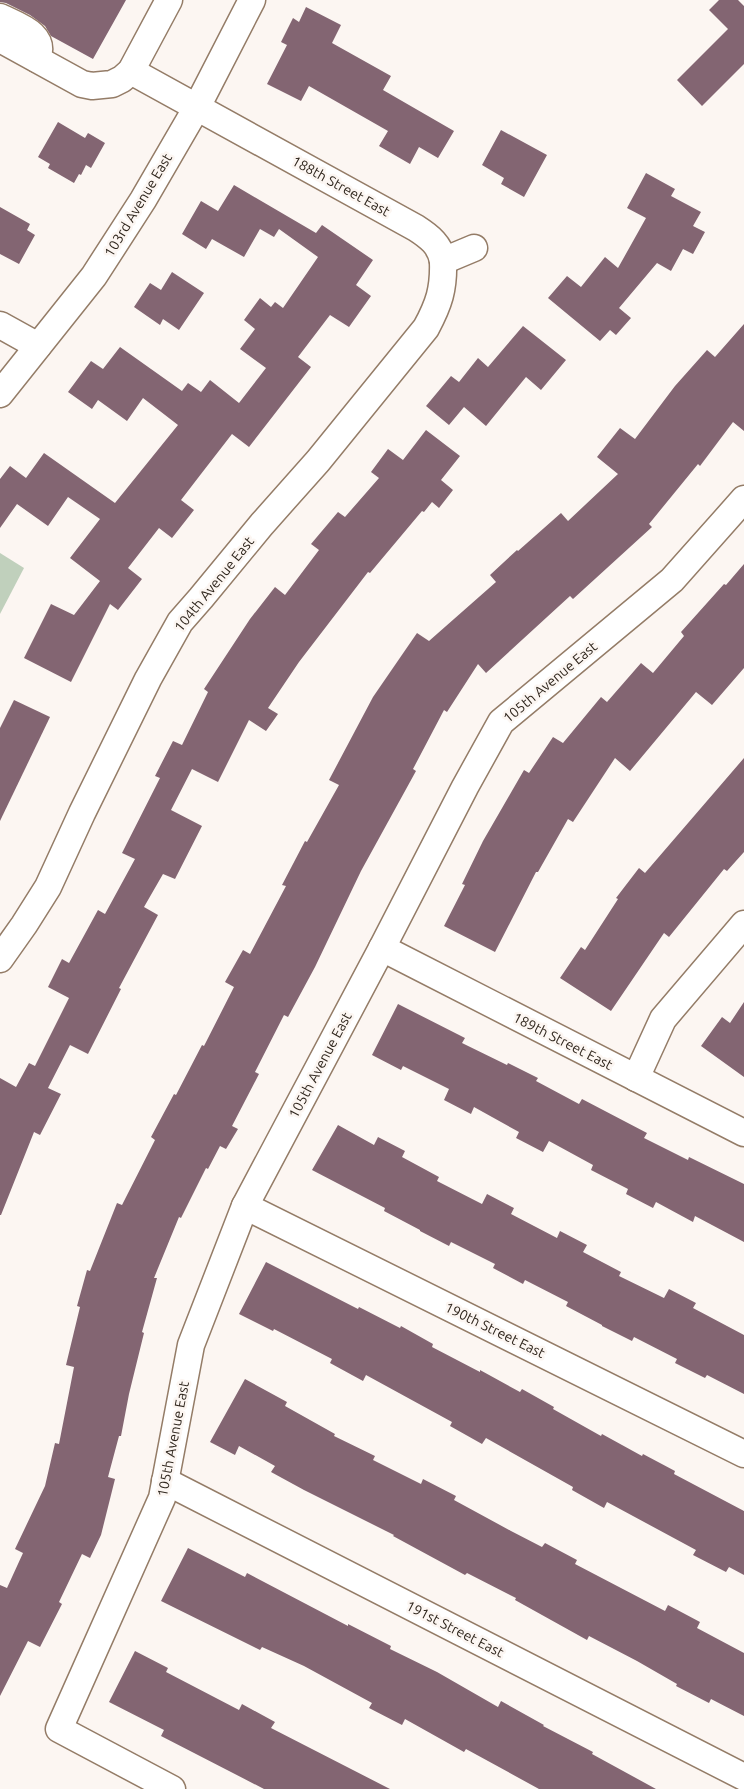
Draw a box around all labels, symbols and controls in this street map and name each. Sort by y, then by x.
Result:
street label: 103rd Avenue East [101,150,175,259]
street label: 188th Street East [289,153,393,220]
street label: 104th Avenue East [171,533,257,635]
street label: 105th Avenue East [500,638,600,726]
street label: 105th Avenue East [285,1009,355,1121]
street label: 189th Street East [511,1009,616,1073]
street label: 190th Street East [442,1299,548,1361]
street label: 105th Avenue East [154,1379,192,1498]
street label: 191st Street East [404,1597,507,1661]

